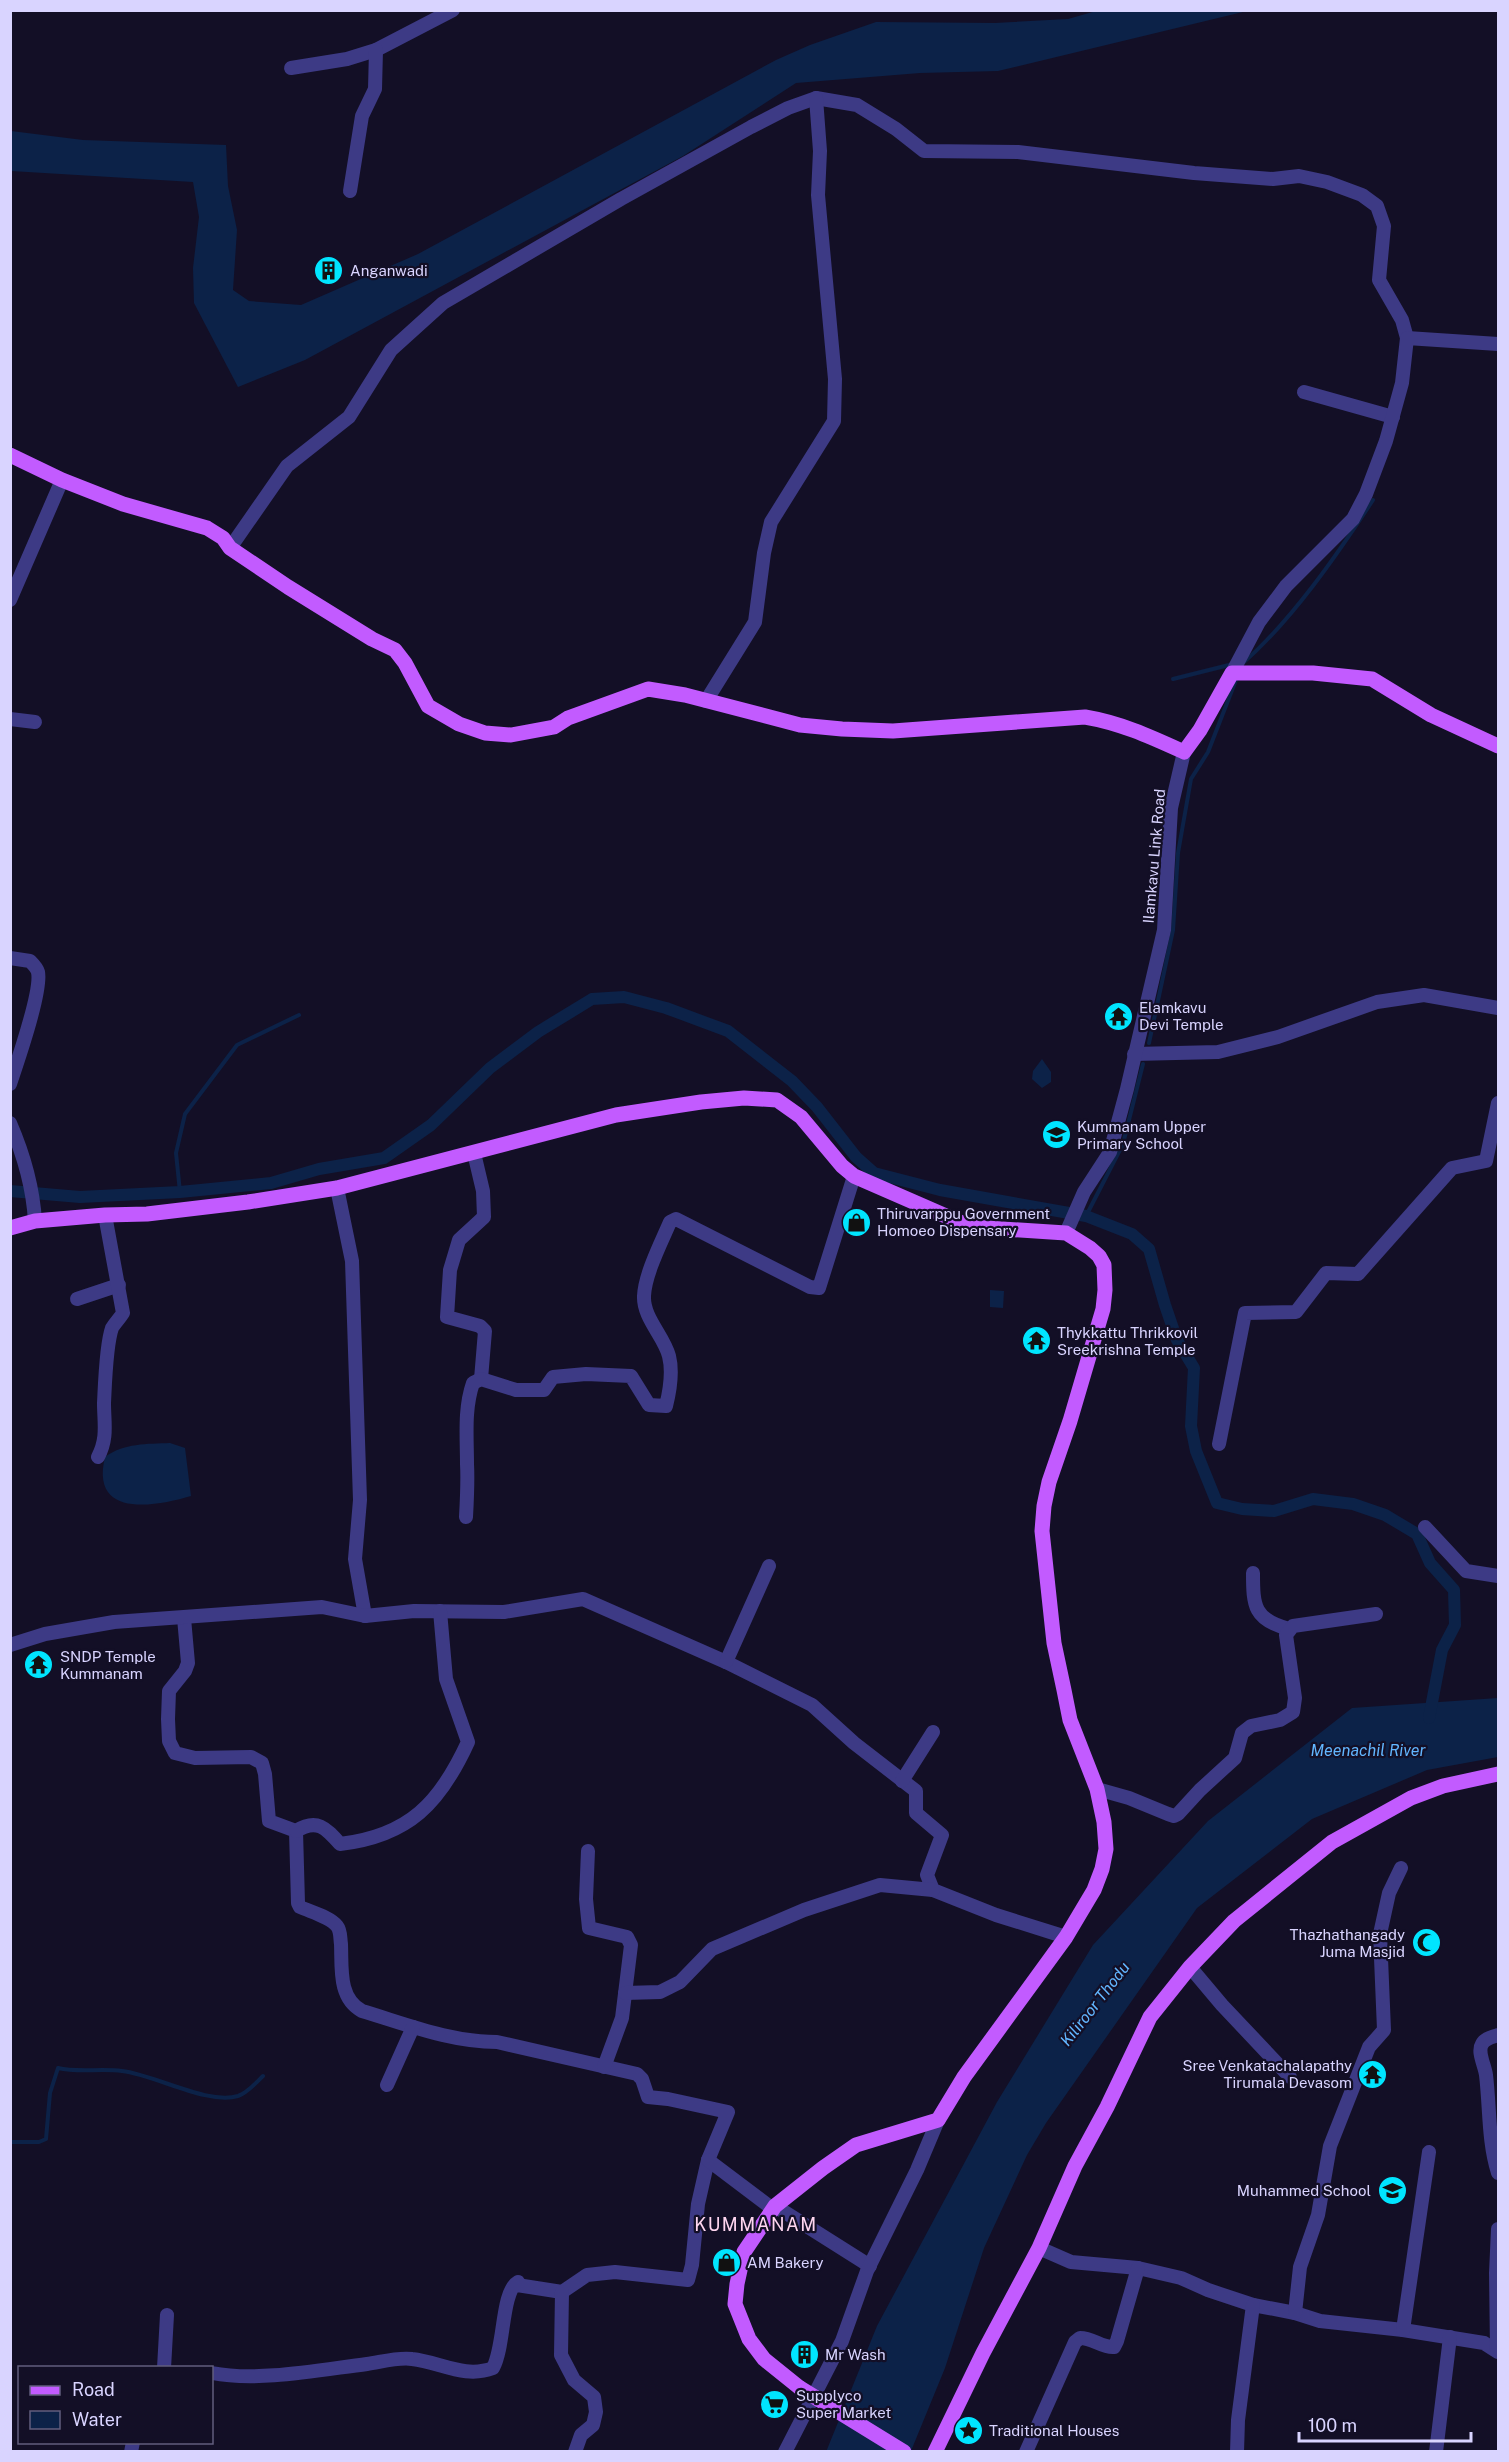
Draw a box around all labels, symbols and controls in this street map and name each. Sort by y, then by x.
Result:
building icon: Anganwadi [313,254,345,286]
place label: Anganwadi [350,262,428,279]
street label: Ilamkavu Link Road [1140,788,1168,924]
place label: Elamkavu Devi Temple [1139,999,1224,1033]
temple icon: Elamkavu Devi Temple [1102,1000,1134,1032]
place label: Kummanam Upper Primary School [1077,1118,1206,1152]
school or university icon: Kummanam Upper Primary School [1040,1119,1072,1151]
place label: Thiruvarppu Government Homoeo Dispensary [877,1205,1050,1239]
shop icon: Thiruvarppu Government Homoeo Dispensary [840,1206,872,1238]
place label: Thykkattu Thrikkovil Sreekrishna Temple [1057,1324,1198,1358]
temple icon: Thykkattu Thrikkovil Sreekrishna Temple [1020,1325,1052,1357]
place label: SNDP Temple Kummanam [60,1648,156,1682]
temple icon: SNDP Temple Kummanam [23,1649,55,1681]
water label: Meenachil River [1311,1741,1426,1760]
place label: Thazhathangady Juma Masjid [1290,1926,1405,1960]
mosque icon: Thazhathangady Juma Masjid [1410,1927,1442,1959]
water label: Kiliroor Thodu [1056,1958,1134,2050]
place label: Sree Venkatachalapathy Tirumala Devasom [1182,2057,1352,2091]
temple icon: Sree Venkatachalapathy Tirumala Devasom [1357,2058,1389,2090]
school or university icon: Muhammed School [1376,2174,1408,2206]
place label: Muhammed School [1237,2182,1371,2199]
district label: KUMMANAM [694,2214,818,2235]
shop icon: AM Bakery [710,2246,742,2278]
place label: AM Bakery [747,2254,824,2271]
building icon: Mr Wash [788,2338,820,2370]
place label: Mr Wash [825,2346,886,2363]
legend [18,2366,213,2444]
text: Road [72,2379,115,2400]
place label: Supplyco Super Market [796,2387,891,2421]
supermarket icon: Supplyco Super Market [759,2388,791,2420]
scale bar [1299,2405,1472,2443]
text: Water [72,2409,122,2430]
place icon: Traditional Houses [952,2414,984,2446]
text: 100 m [1308,2415,1357,2436]
place label: Traditional Houses [989,2422,1119,2439]

